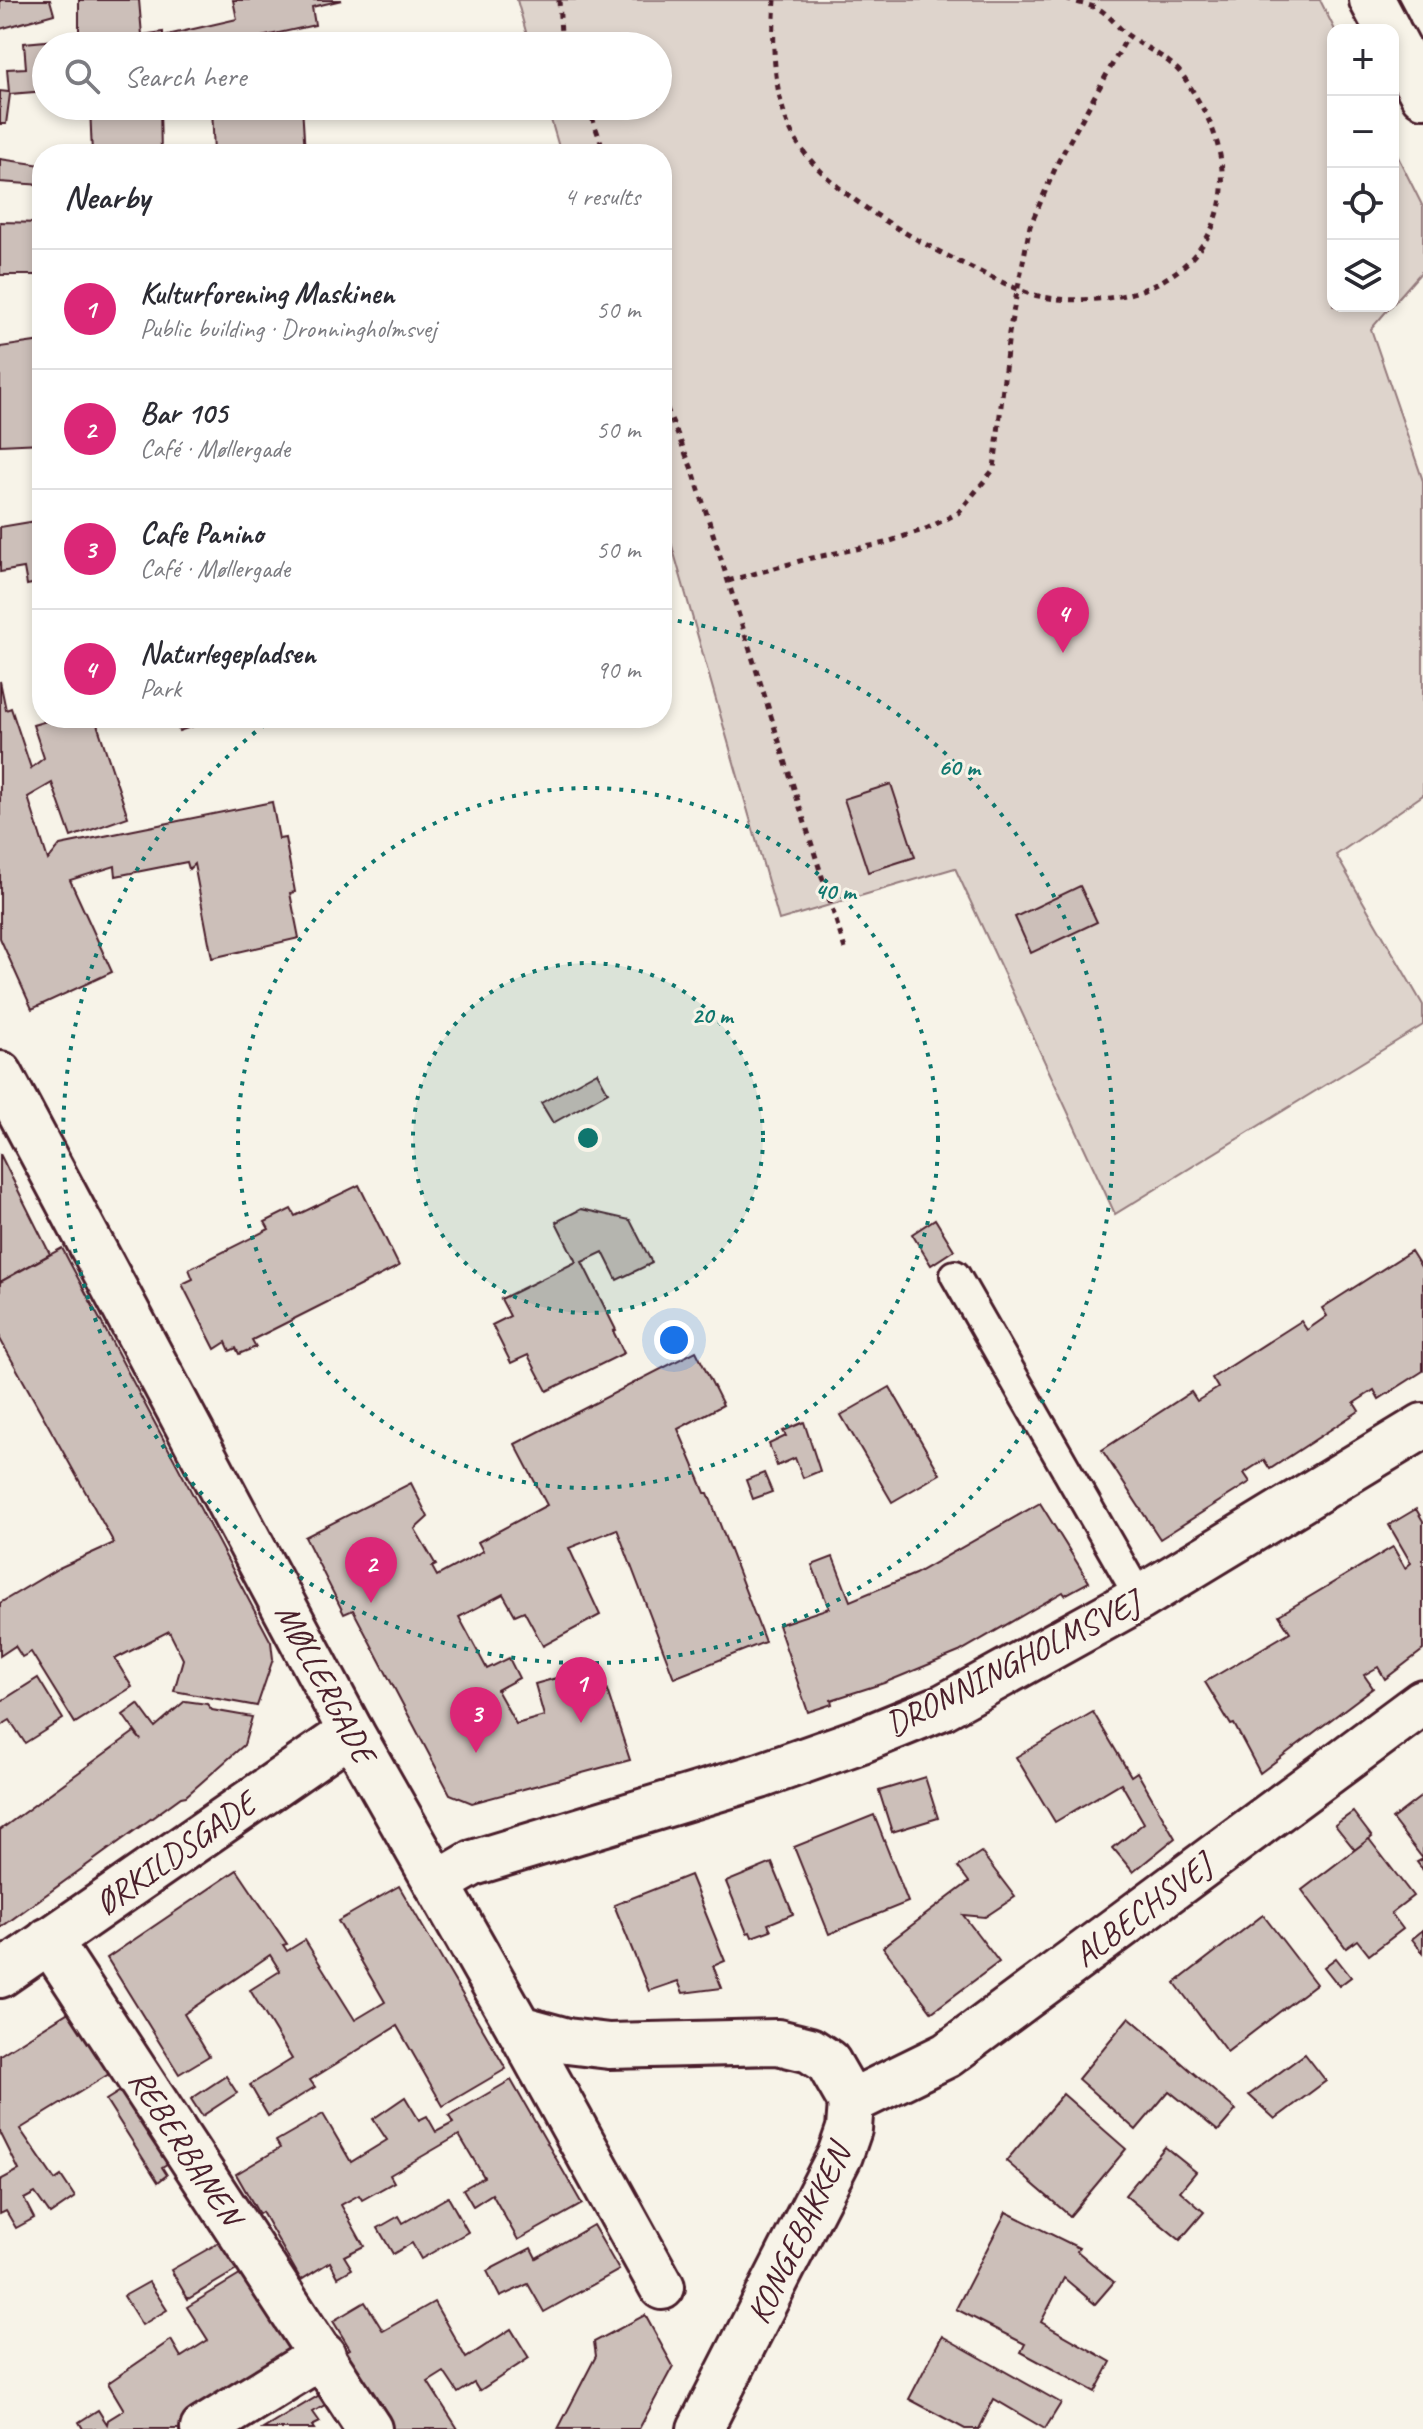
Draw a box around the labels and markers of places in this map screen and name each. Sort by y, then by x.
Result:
pin: 4 [1037,587,1089,653]
centre of rings [574,1124,602,1152]
pin: 2 [345,1537,397,1603]
pin: 1 [555,1657,607,1723]
pin: 3 [450,1687,502,1753]

